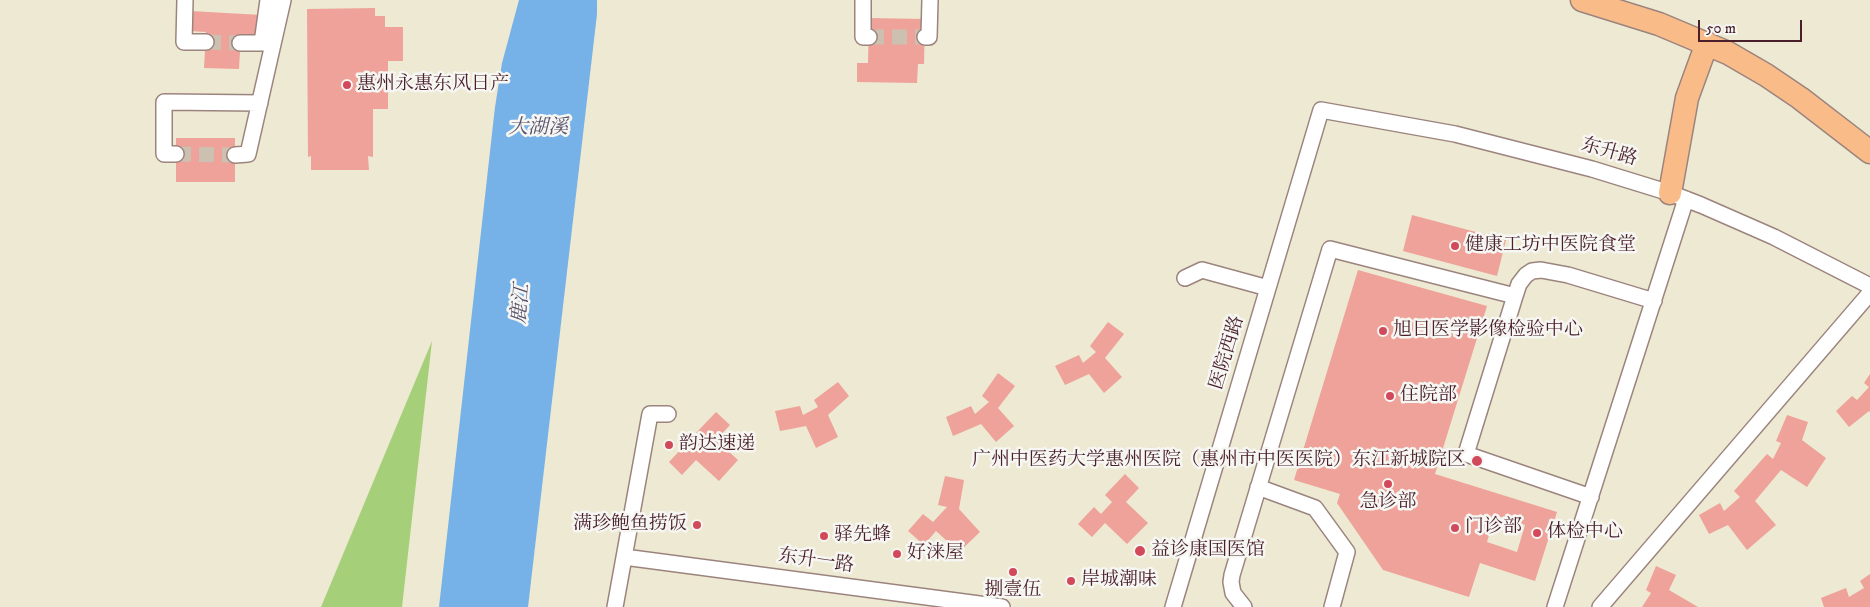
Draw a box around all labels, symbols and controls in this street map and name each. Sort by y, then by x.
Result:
scale bar [1700,10,1804,42]
text: 50 m [1706,19,1736,38]
place label: 惠州永惠东风日产 [357,74,509,96]
marker: 惠州永惠东风日产 [341,79,353,91]
water label: 大湖溪 [508,117,568,141]
street label: 东升路 [1578,134,1640,172]
place label: 健康工坊中医院食堂 [1465,235,1636,257]
marker: 健康工坊中医院食堂 [1449,240,1461,252]
water label: 鹿江 [508,283,536,325]
street label: 医院西路 [1206,313,1250,393]
place label: 旭日医学影像检验中心 [1393,320,1583,342]
marker: 旭日医学影像检验中心 [1377,325,1389,337]
place label: 住院部 [1400,385,1457,407]
marker: 住院部 [1384,390,1396,402]
place label: 韵达速递 [679,434,755,456]
marker: 韵达速递 [663,439,675,451]
place label: 广州中医药大学惠州医院（惠州市中医医院）东江新城院区 [972,450,1466,472]
marker: 广州中医药大学惠州医院（惠州市中医医院）东江新城院区 [1470,454,1484,468]
marker: 急诊部 [1382,478,1394,490]
place label: 急诊部 [1360,492,1416,514]
place label: 满珍鲍鱼捞饭 [573,514,687,536]
place label: 门诊部 [1465,517,1522,539]
marker: 满珍鲍鱼捞饭 [691,519,703,531]
marker: 门诊部 [1449,522,1461,534]
place label: 体检中心 [1547,522,1623,544]
place label: 驿先蜂 [834,525,891,547]
marker: 体检中心 [1531,527,1543,539]
marker: 驿先蜂 [818,530,830,542]
place label: 益诊康国医馆 [1151,540,1265,562]
place label: 好涞屋 [907,543,964,565]
marker: 益诊康国医馆 [1133,544,1147,558]
street label: 东升一路 [777,545,855,579]
marker: 好涞屋 [891,548,903,560]
marker: 捌壹伍 [1007,566,1019,578]
place label: 岸城潮味 [1081,570,1157,592]
marker: 岸城潮味 [1065,575,1077,587]
place label: 捌壹伍 [985,580,1041,602]

